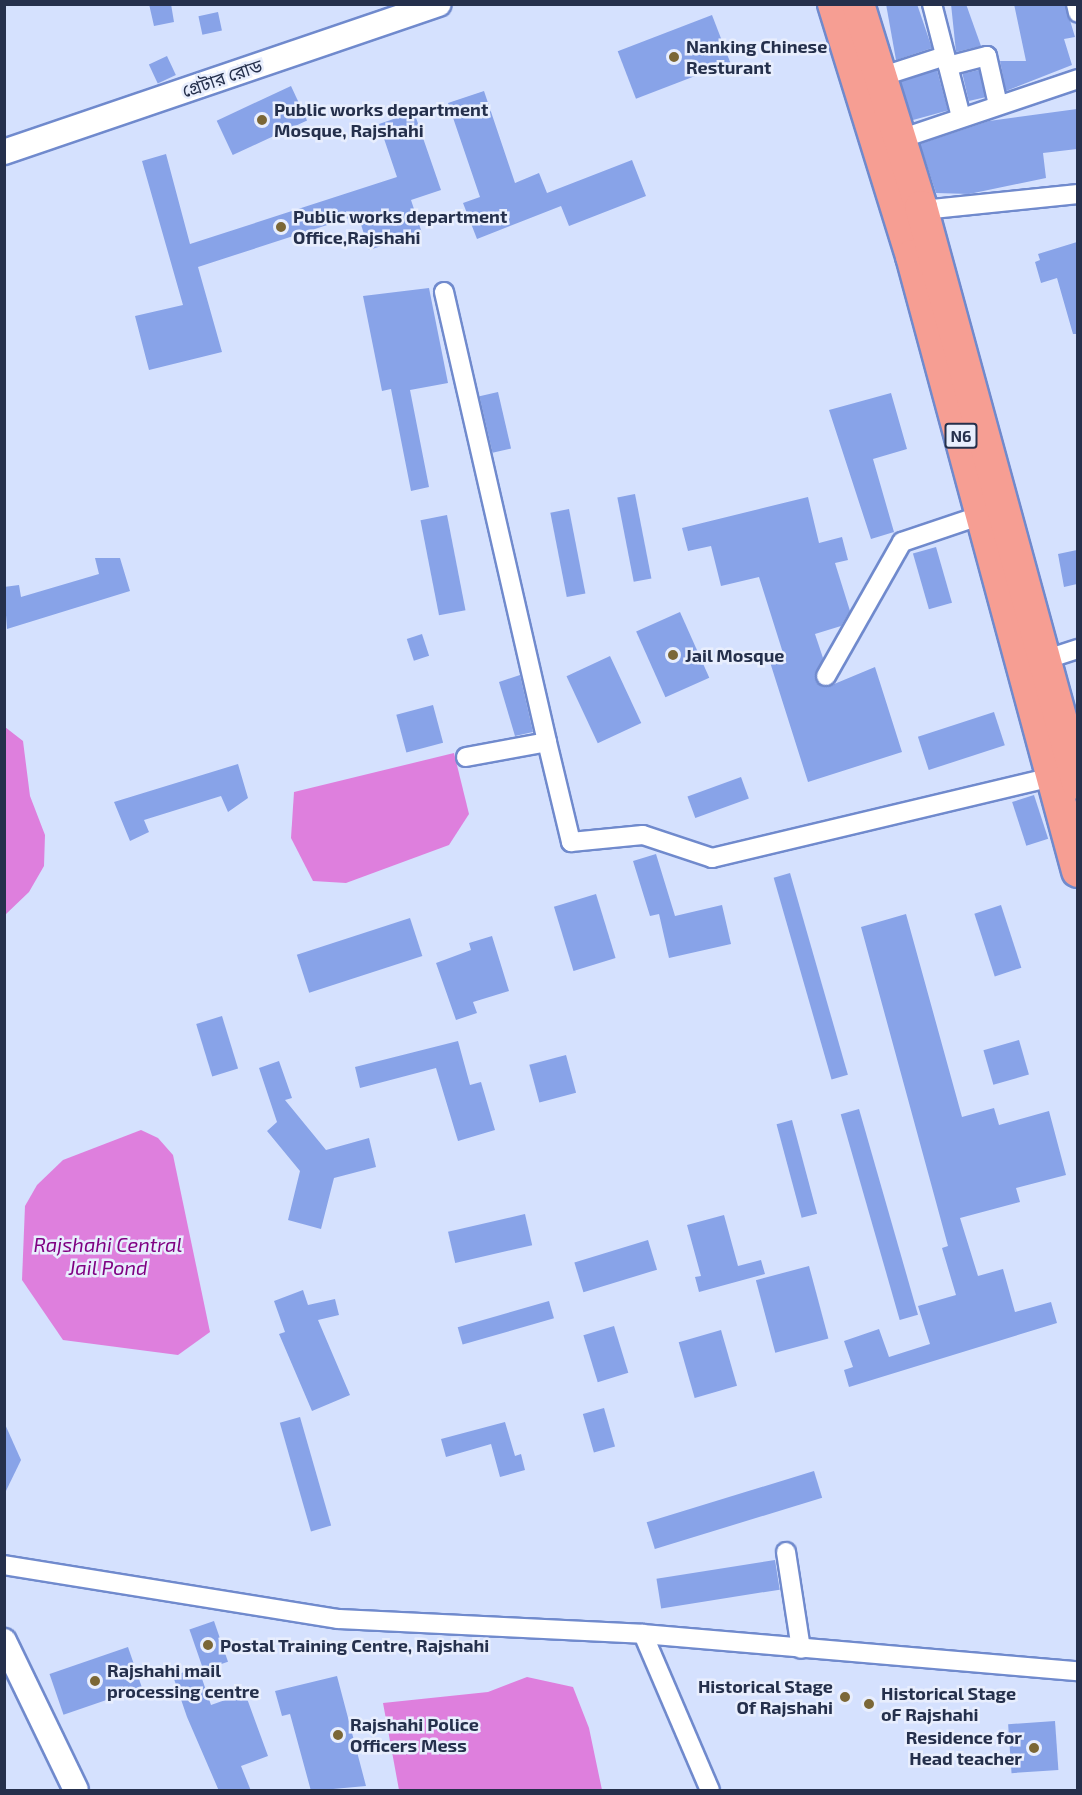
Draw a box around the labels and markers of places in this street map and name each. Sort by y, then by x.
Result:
place label: Nanking Chinese Resturant [686,36,827,78]
marker: Nanking Chinese Resturant [667,50,681,64]
place label: Public works department Mosque, Rajshahi [274,99,489,142]
marker: Public works department Mosque, Rajshahi [255,113,269,127]
place label: Public works department Office,Rajshahi [293,206,508,248]
marker: Public works department Office,Rajshahi [274,220,288,234]
place label: Jail Mosque [685,644,785,666]
marker: Jail Mosque [666,648,680,662]
place label: Postal Training Centre, Rajshahi [220,1634,490,1656]
marker: Postal Training Centre, Rajshahi [201,1638,215,1652]
place label: Rajshahi mail processing centre [107,1660,259,1702]
marker: Rajshahi mail processing centre [88,1674,102,1688]
place label: Historical Stage Of Rajshahi [698,1676,833,1718]
place label: Historical Stage oF Rajshahi [881,1683,1016,1726]
marker: Historical Stage Of Rajshahi [838,1690,852,1704]
marker: Historical Stage oF Rajshahi [862,1697,876,1711]
place label: Rajshahi Police Officers Mess [350,1714,479,1756]
place label: Residence for Head teacher [906,1727,1022,1770]
marker: Rajshahi Police Officers Mess [331,1728,345,1742]
marker: Residence for Head teacher [1027,1741,1041,1755]

